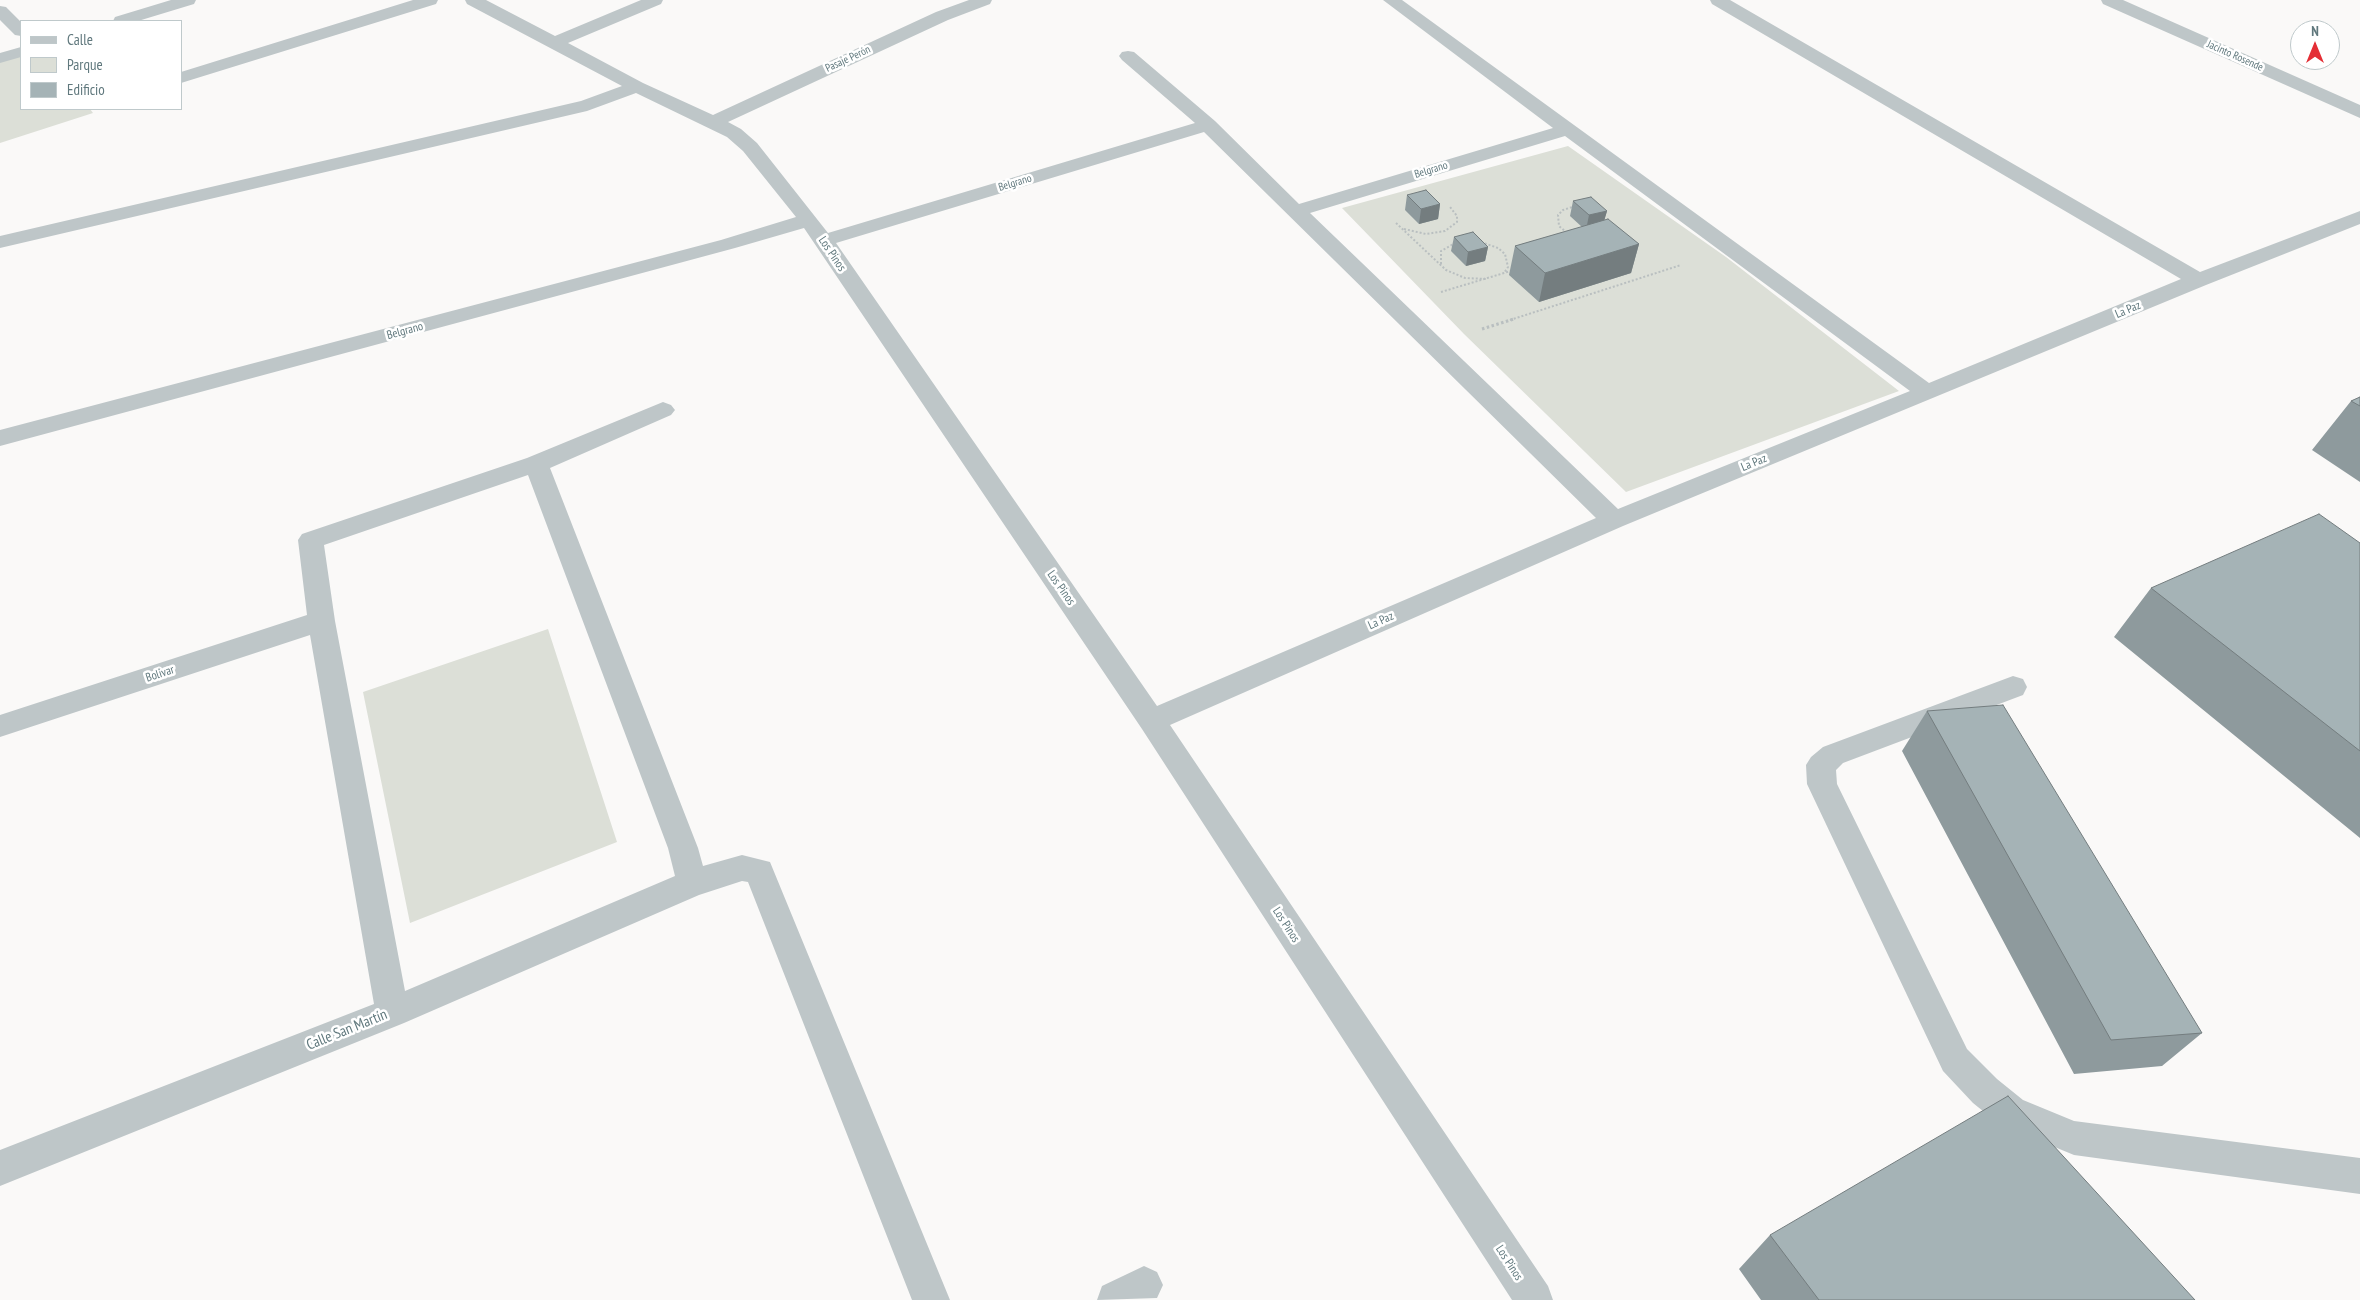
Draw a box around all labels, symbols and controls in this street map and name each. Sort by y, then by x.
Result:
legend [20,20,182,110]
north arrow [2290,20,2340,70]
text: N [2311,22,2319,40]
text: Calle [67,30,93,49]
street label: Jacinto Rosende [2205,38,2265,74]
street label: Pasaje Perón [823,43,873,75]
text: Parque [67,55,103,74]
text: Edificio [67,80,105,99]
street label: Belgrano [1413,159,1449,181]
street label: Belgrano [997,172,1033,194]
street label: Los Pinos [815,234,849,274]
street label: La Paz [2113,298,2143,322]
street label: Belgrano [385,319,425,343]
street label: La Paz [1739,451,1769,475]
street label: Los Pinos [1044,568,1078,608]
street label: La Paz [1366,609,1396,633]
street label: Bolivar [144,663,176,685]
street label: Los Pinos [1269,905,1303,945]
street label: Calle San Martín [304,1006,390,1054]
street label: Los Pinos [1492,1243,1526,1283]

